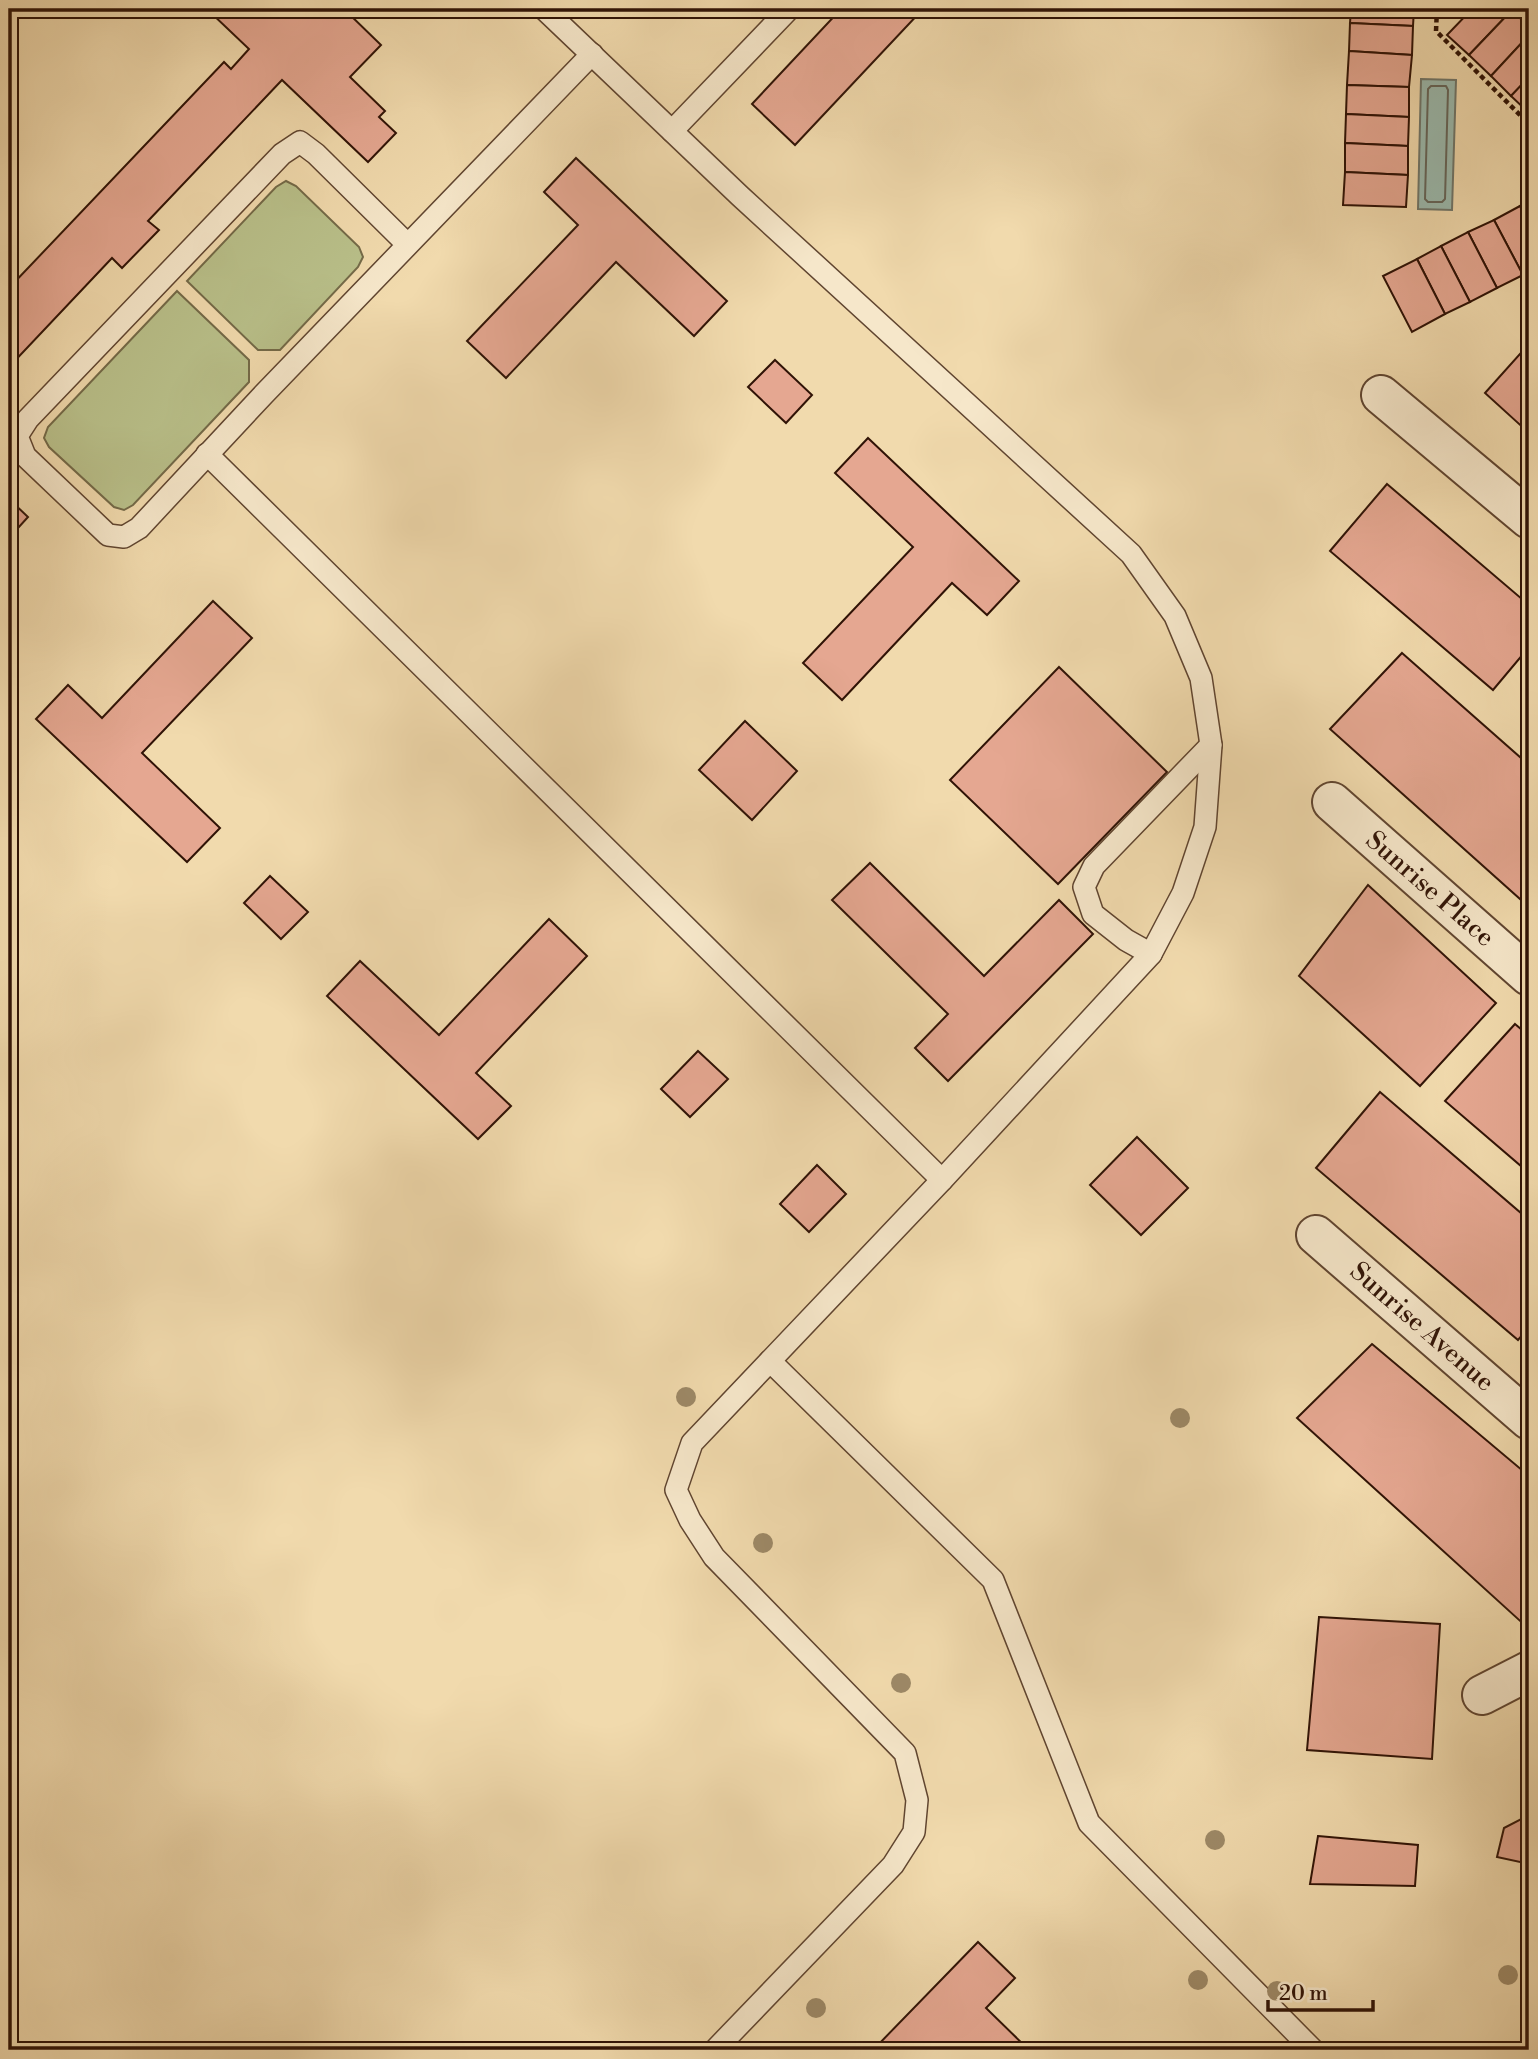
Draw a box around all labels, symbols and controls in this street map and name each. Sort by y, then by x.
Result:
street label: Sunrise Place [1359,824,1501,954]
street label: Sunrise Avenue [1343,1256,1501,1398]
scale bar [1268,1968,1374,2012]
text: 20 m [1279,1981,1328,2007]

